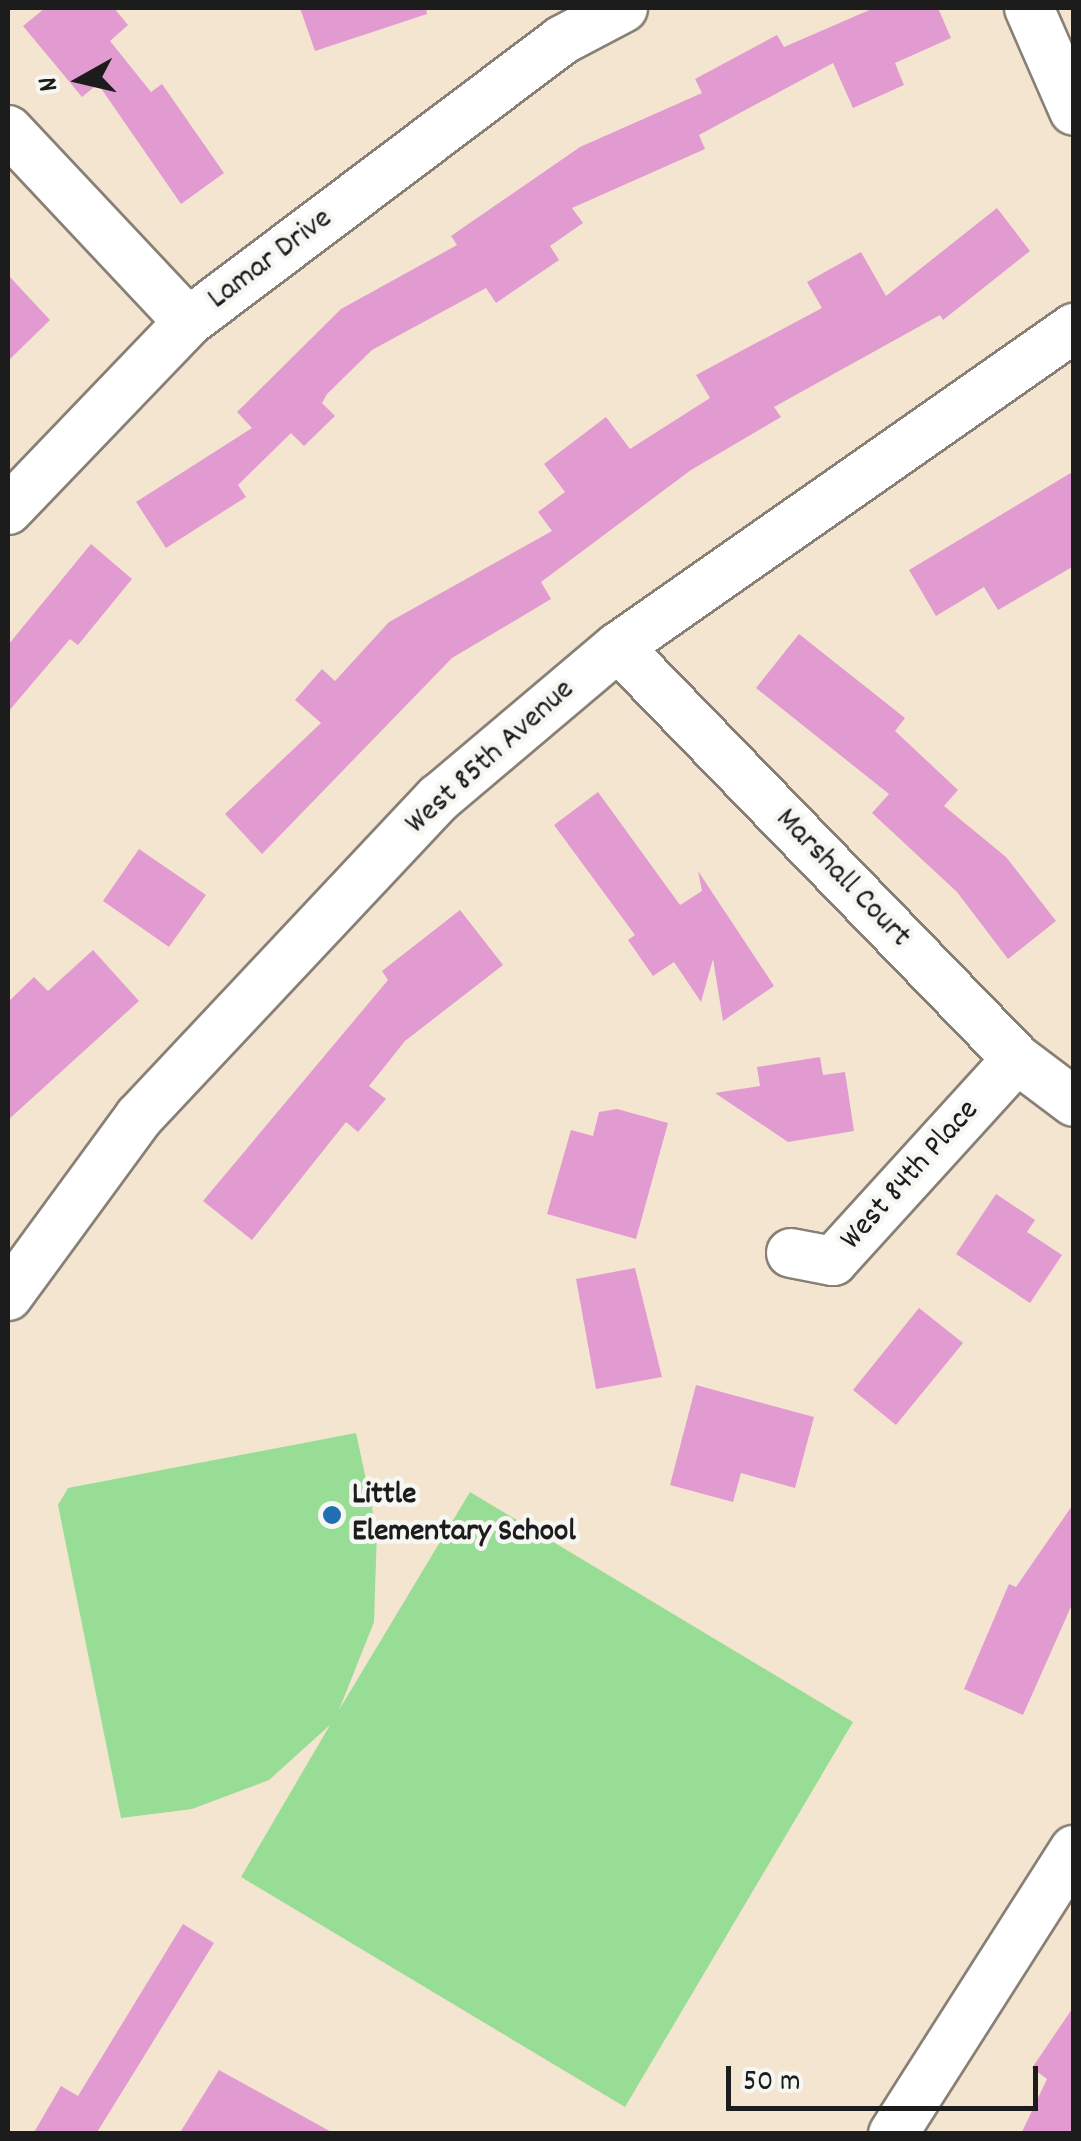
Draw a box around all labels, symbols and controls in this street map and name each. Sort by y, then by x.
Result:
north arrow [30,30,130,130]
text: N [30,75,71,94]
street label: Lamar Drive [201,201,341,319]
street label: West 85th Avenue [399,672,583,844]
street label: Marshall Court [766,801,918,957]
street label: West 84th Place [833,1093,989,1259]
place label: Little Elementary School [352,1478,576,1553]
marker: Little Elementary School [321,1504,343,1526]
scale bar [731,2046,1044,2108]
text: 50 m [743,2062,801,2105]

